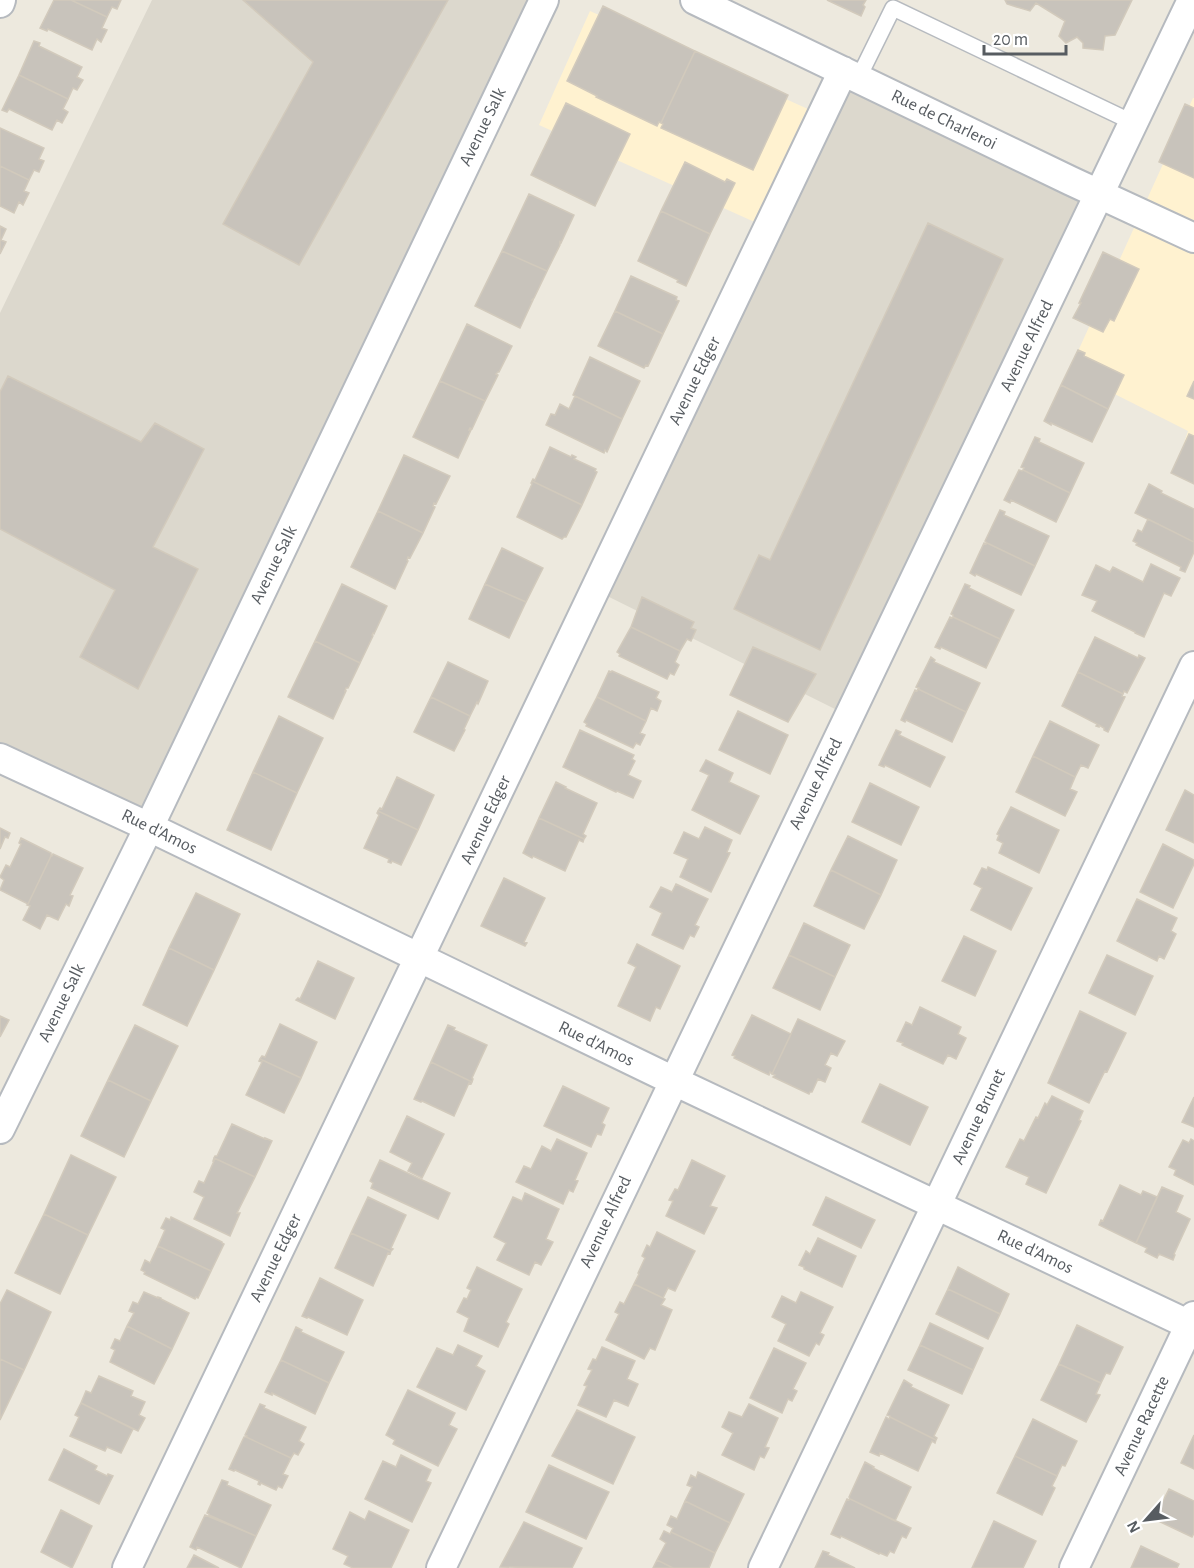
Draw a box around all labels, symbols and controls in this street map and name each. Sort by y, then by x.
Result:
scale bar [984,18,1066,56]
text: 20 m [993,31,1028,49]
street label: Avenue Salk [456,84,510,169]
street label: Rue de Charleroi [888,87,1000,153]
street label: Avenue Alfred [997,297,1057,395]
street label: Avenue Edger [666,334,724,428]
street label: Avenue Salk [247,522,301,607]
street label: Avenue Alfred [786,735,846,833]
street label: Avenue Edger [458,773,514,867]
street label: Rue d'Amos [118,806,200,858]
street label: Avenue Salk [35,960,89,1045]
street label: Rue d'Amos [555,1018,637,1070]
street label: Avenue Brunet [949,1066,1009,1168]
street label: Avenue Alfred [577,1173,635,1271]
street label: Avenue Edger [247,1211,305,1305]
street label: Rue d'Amos [994,1227,1076,1277]
street label: Avenue Racette [1111,1373,1173,1479]
north arrow [1116,1490,1176,1550]
text: N [1124,1518,1143,1535]

